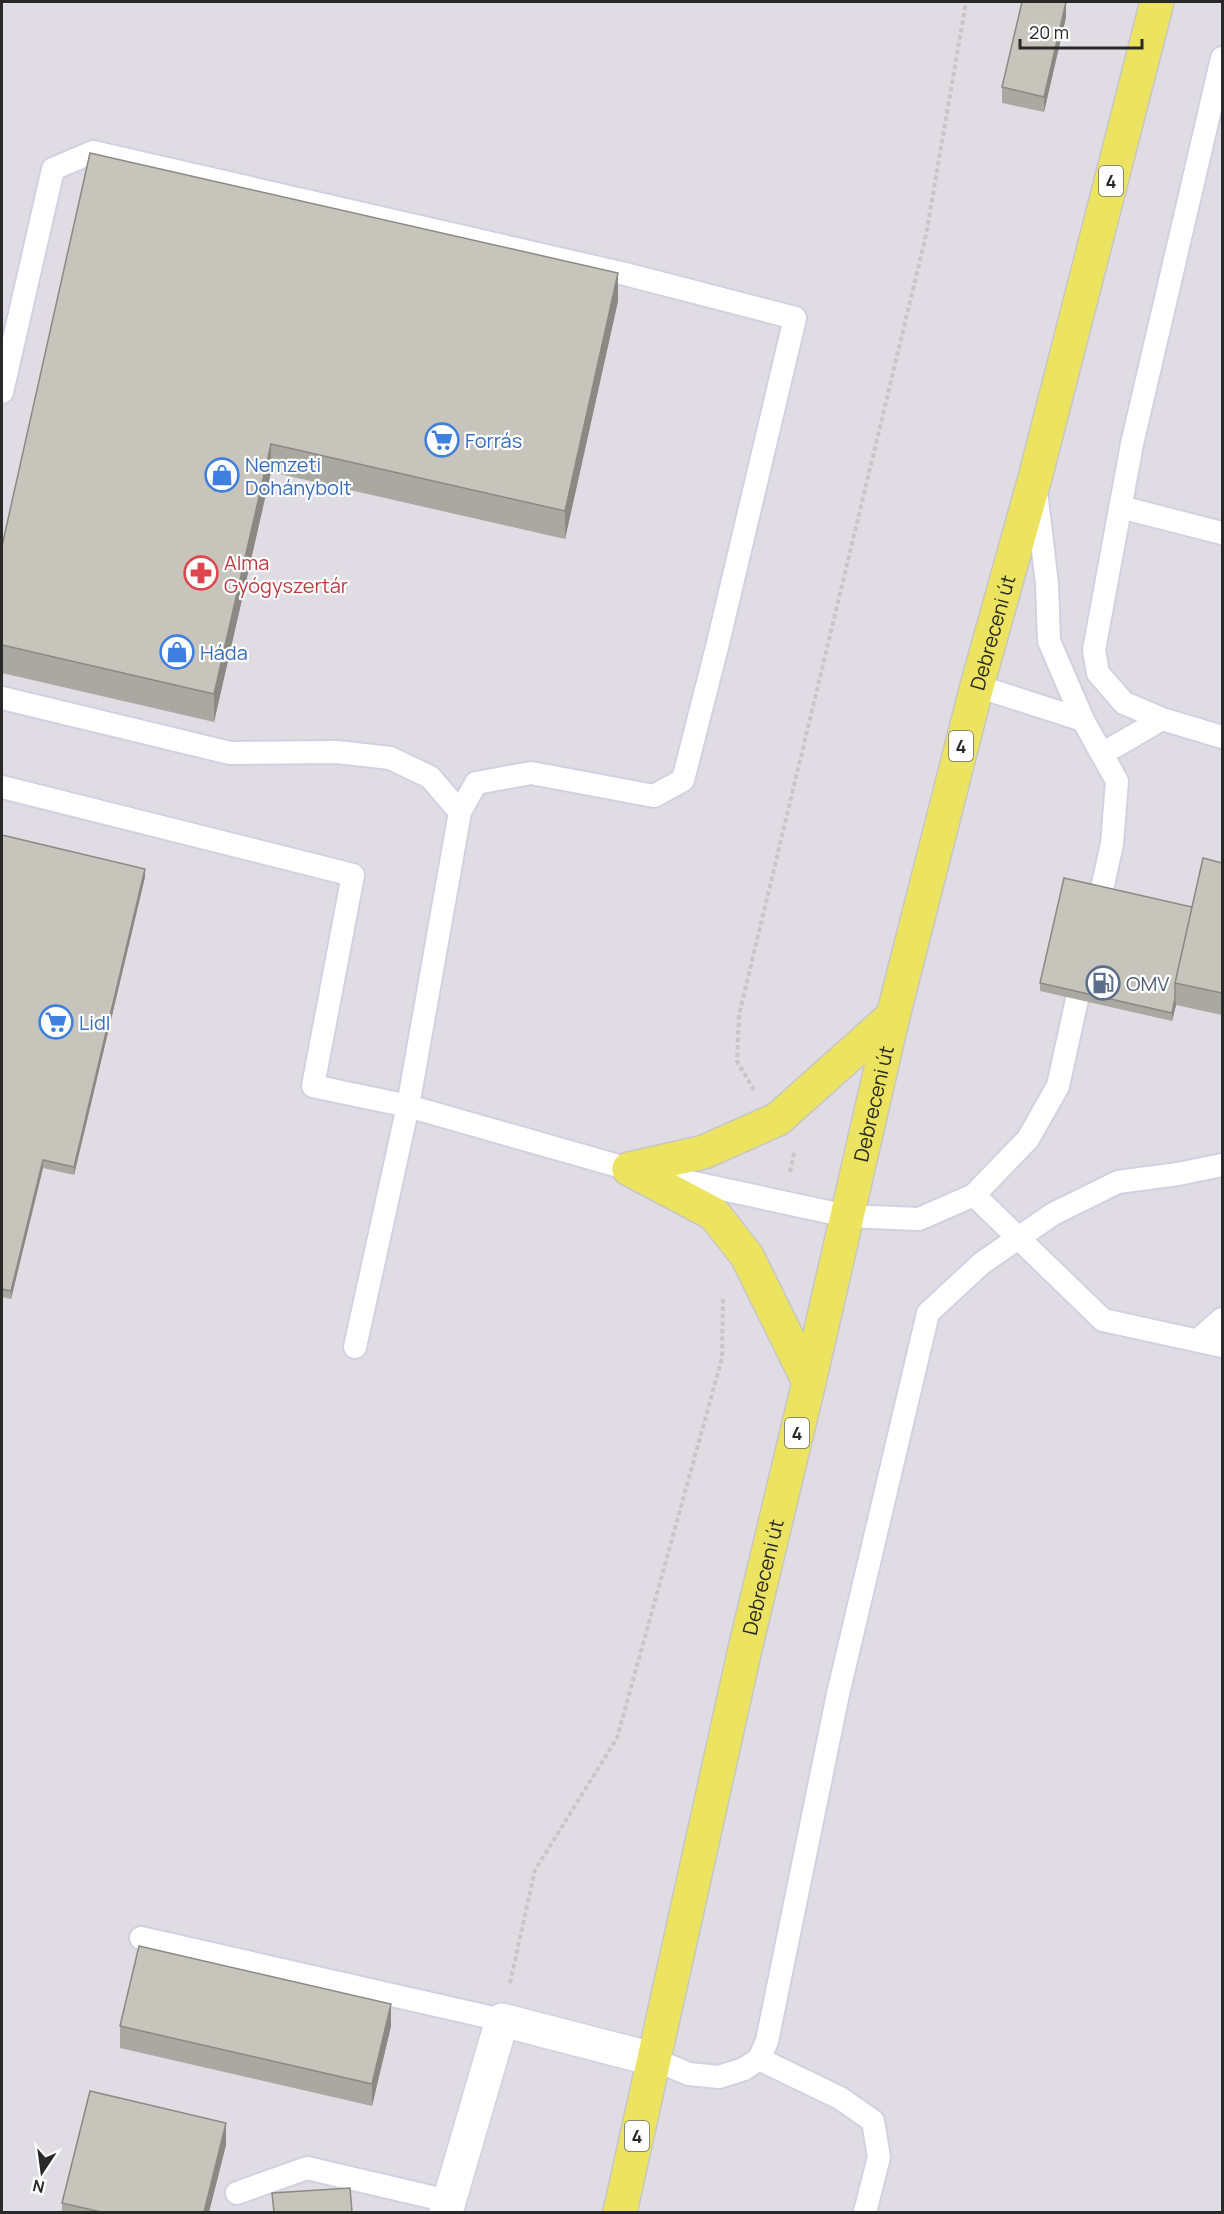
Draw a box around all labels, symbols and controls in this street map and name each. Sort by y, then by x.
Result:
scale bar [1020,12,1142,50]
text: 20 m [1029,20,1069,44]
road number: 4 [1099,166,1123,196]
supermarket icon: Forrás [424,422,460,458]
place label: Forrás [465,427,522,454]
place label: Nemzeti Dohánybolt [245,451,352,501]
shop icon: Nemzeti Dohánybolt [204,457,240,493]
place label: Alma Gyógyszertár [224,549,348,599]
pharmacy icon: Alma Gyógyszertár [183,555,219,591]
street label: Debreceni út [963,572,1021,693]
shop icon: Háda [159,634,195,670]
place label: Háda [200,639,248,666]
road number: 4 [949,731,973,761]
fuel station icon: OMV [1085,965,1121,1001]
place label: OMV [1126,970,1169,997]
supermarket icon: Lidl [38,1004,74,1040]
place label: Lidl [79,1009,110,1036]
street label: Debreceni út [847,1043,899,1164]
road number: 4 [785,1418,809,1448]
street label: Debreceni út [735,1516,789,1637]
road number: 4 [625,2121,649,2151]
north arrow [12,2142,72,2202]
text: N [31,2175,47,2199]

